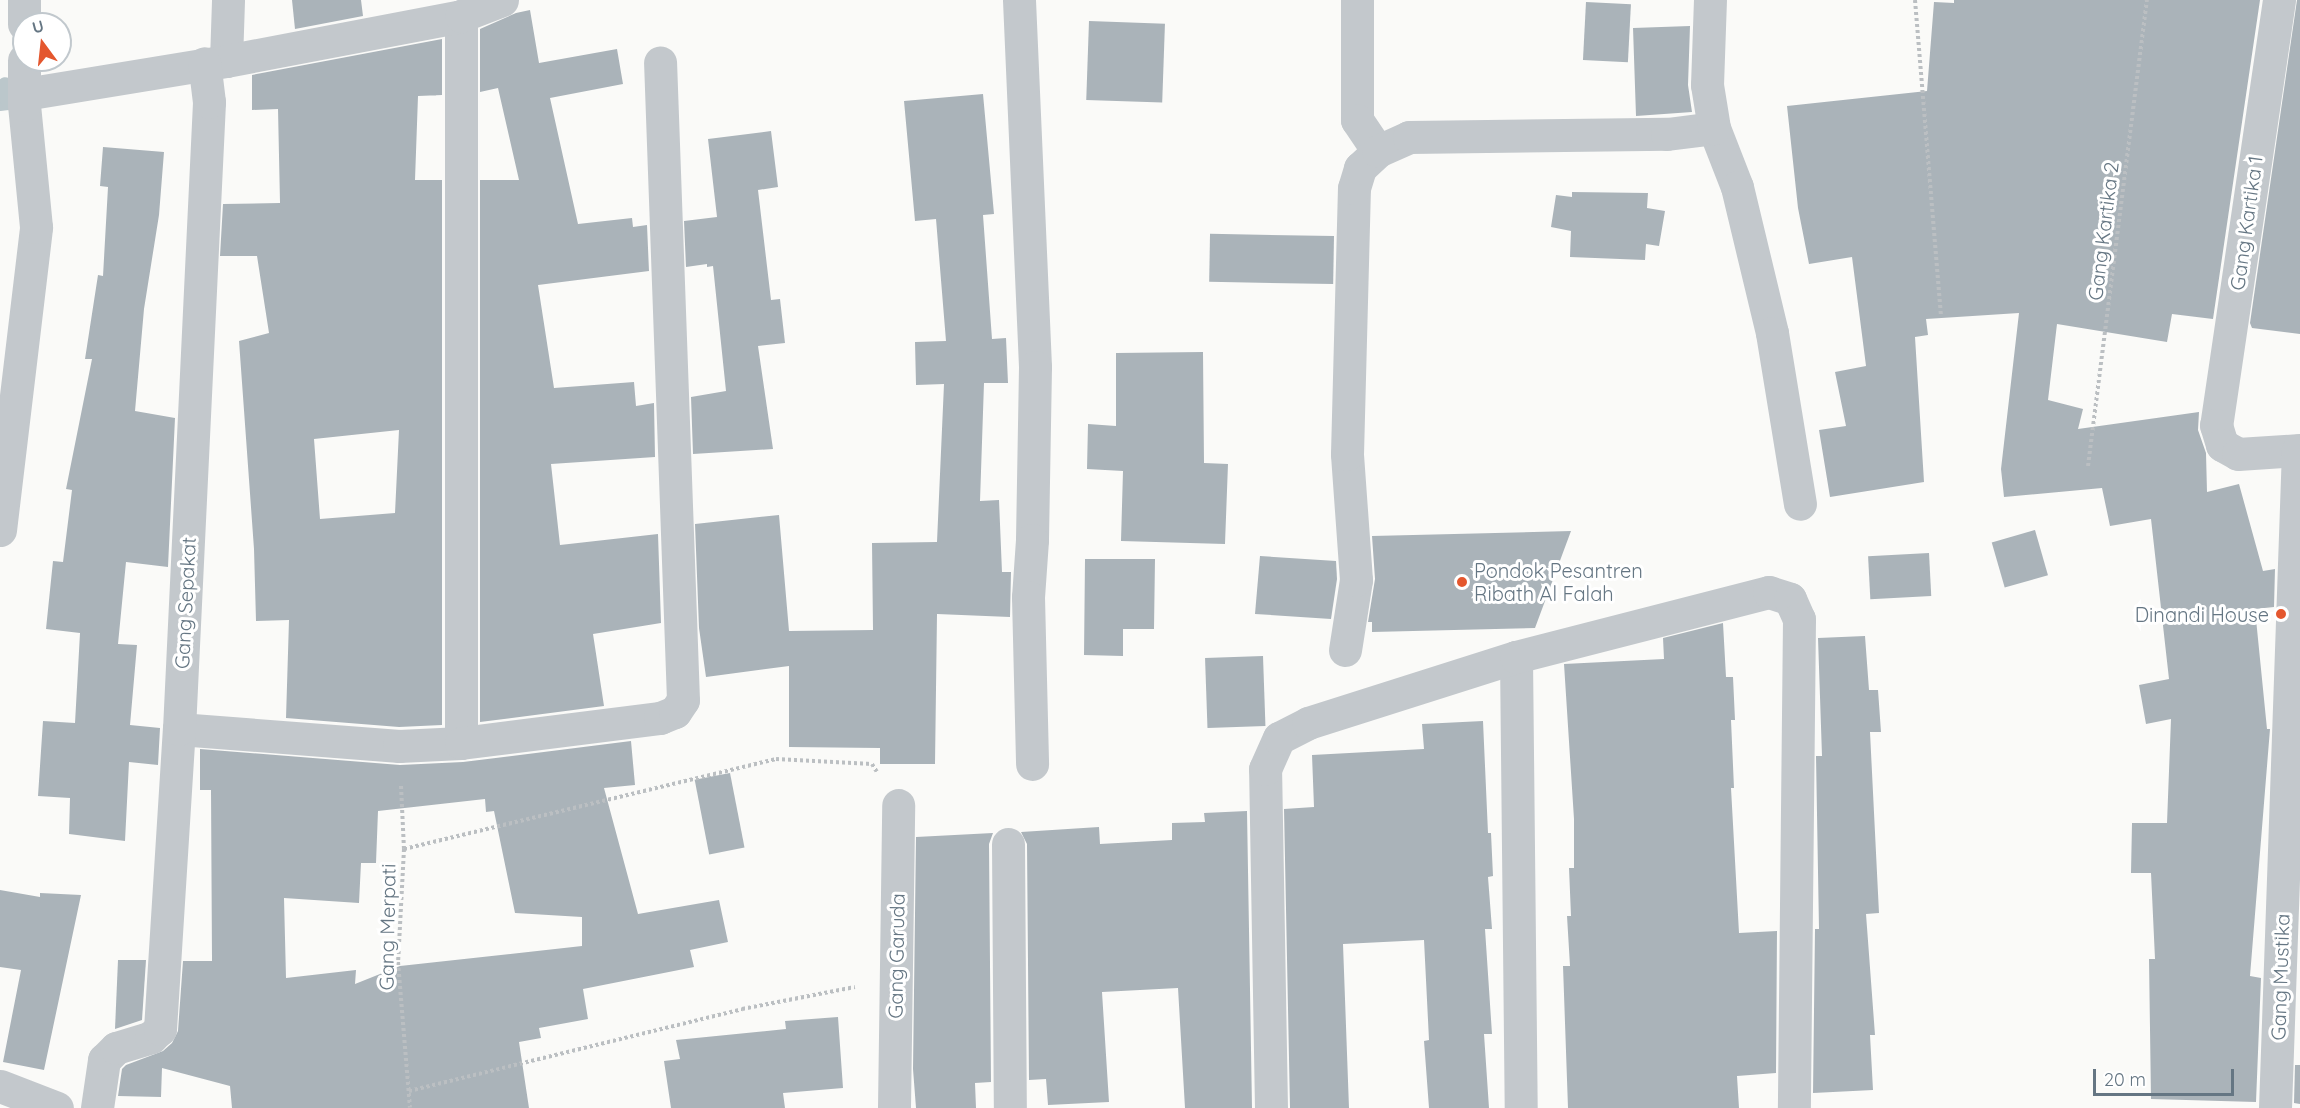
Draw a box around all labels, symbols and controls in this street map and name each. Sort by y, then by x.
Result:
north arrow [12,12,72,72]
text: U [30,15,46,38]
street label: Gang Kartika 1 [2225,154,2267,292]
street label: Gang Kartika 2 [2083,160,2123,302]
street label: Gang Sepakat [170,536,200,670]
place label: Pondok Pesantren Ribath Al Falah [1474,558,1643,605]
marker: Pondok Pesantren Ribath Al Falah [1455,575,1469,589]
place label: Dinandi House [2135,602,2269,626]
marker: Dinandi House [2274,607,2288,621]
street label: Gang Merpati [374,863,400,991]
street label: Gang Garuda [883,893,909,1019]
street label: Gang Mustika [2266,913,2294,1041]
scale bar [2096,1057,2237,1095]
text: 20 m [2104,1068,2146,1091]

